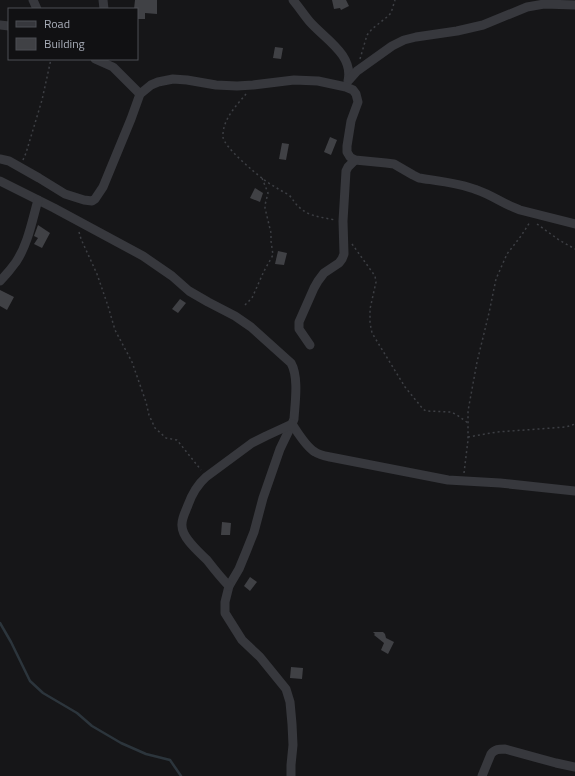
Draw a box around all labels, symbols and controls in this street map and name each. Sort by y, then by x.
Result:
legend [8,8,138,60]
text: Road [44,14,70,33]
text: Building [44,34,85,53]

